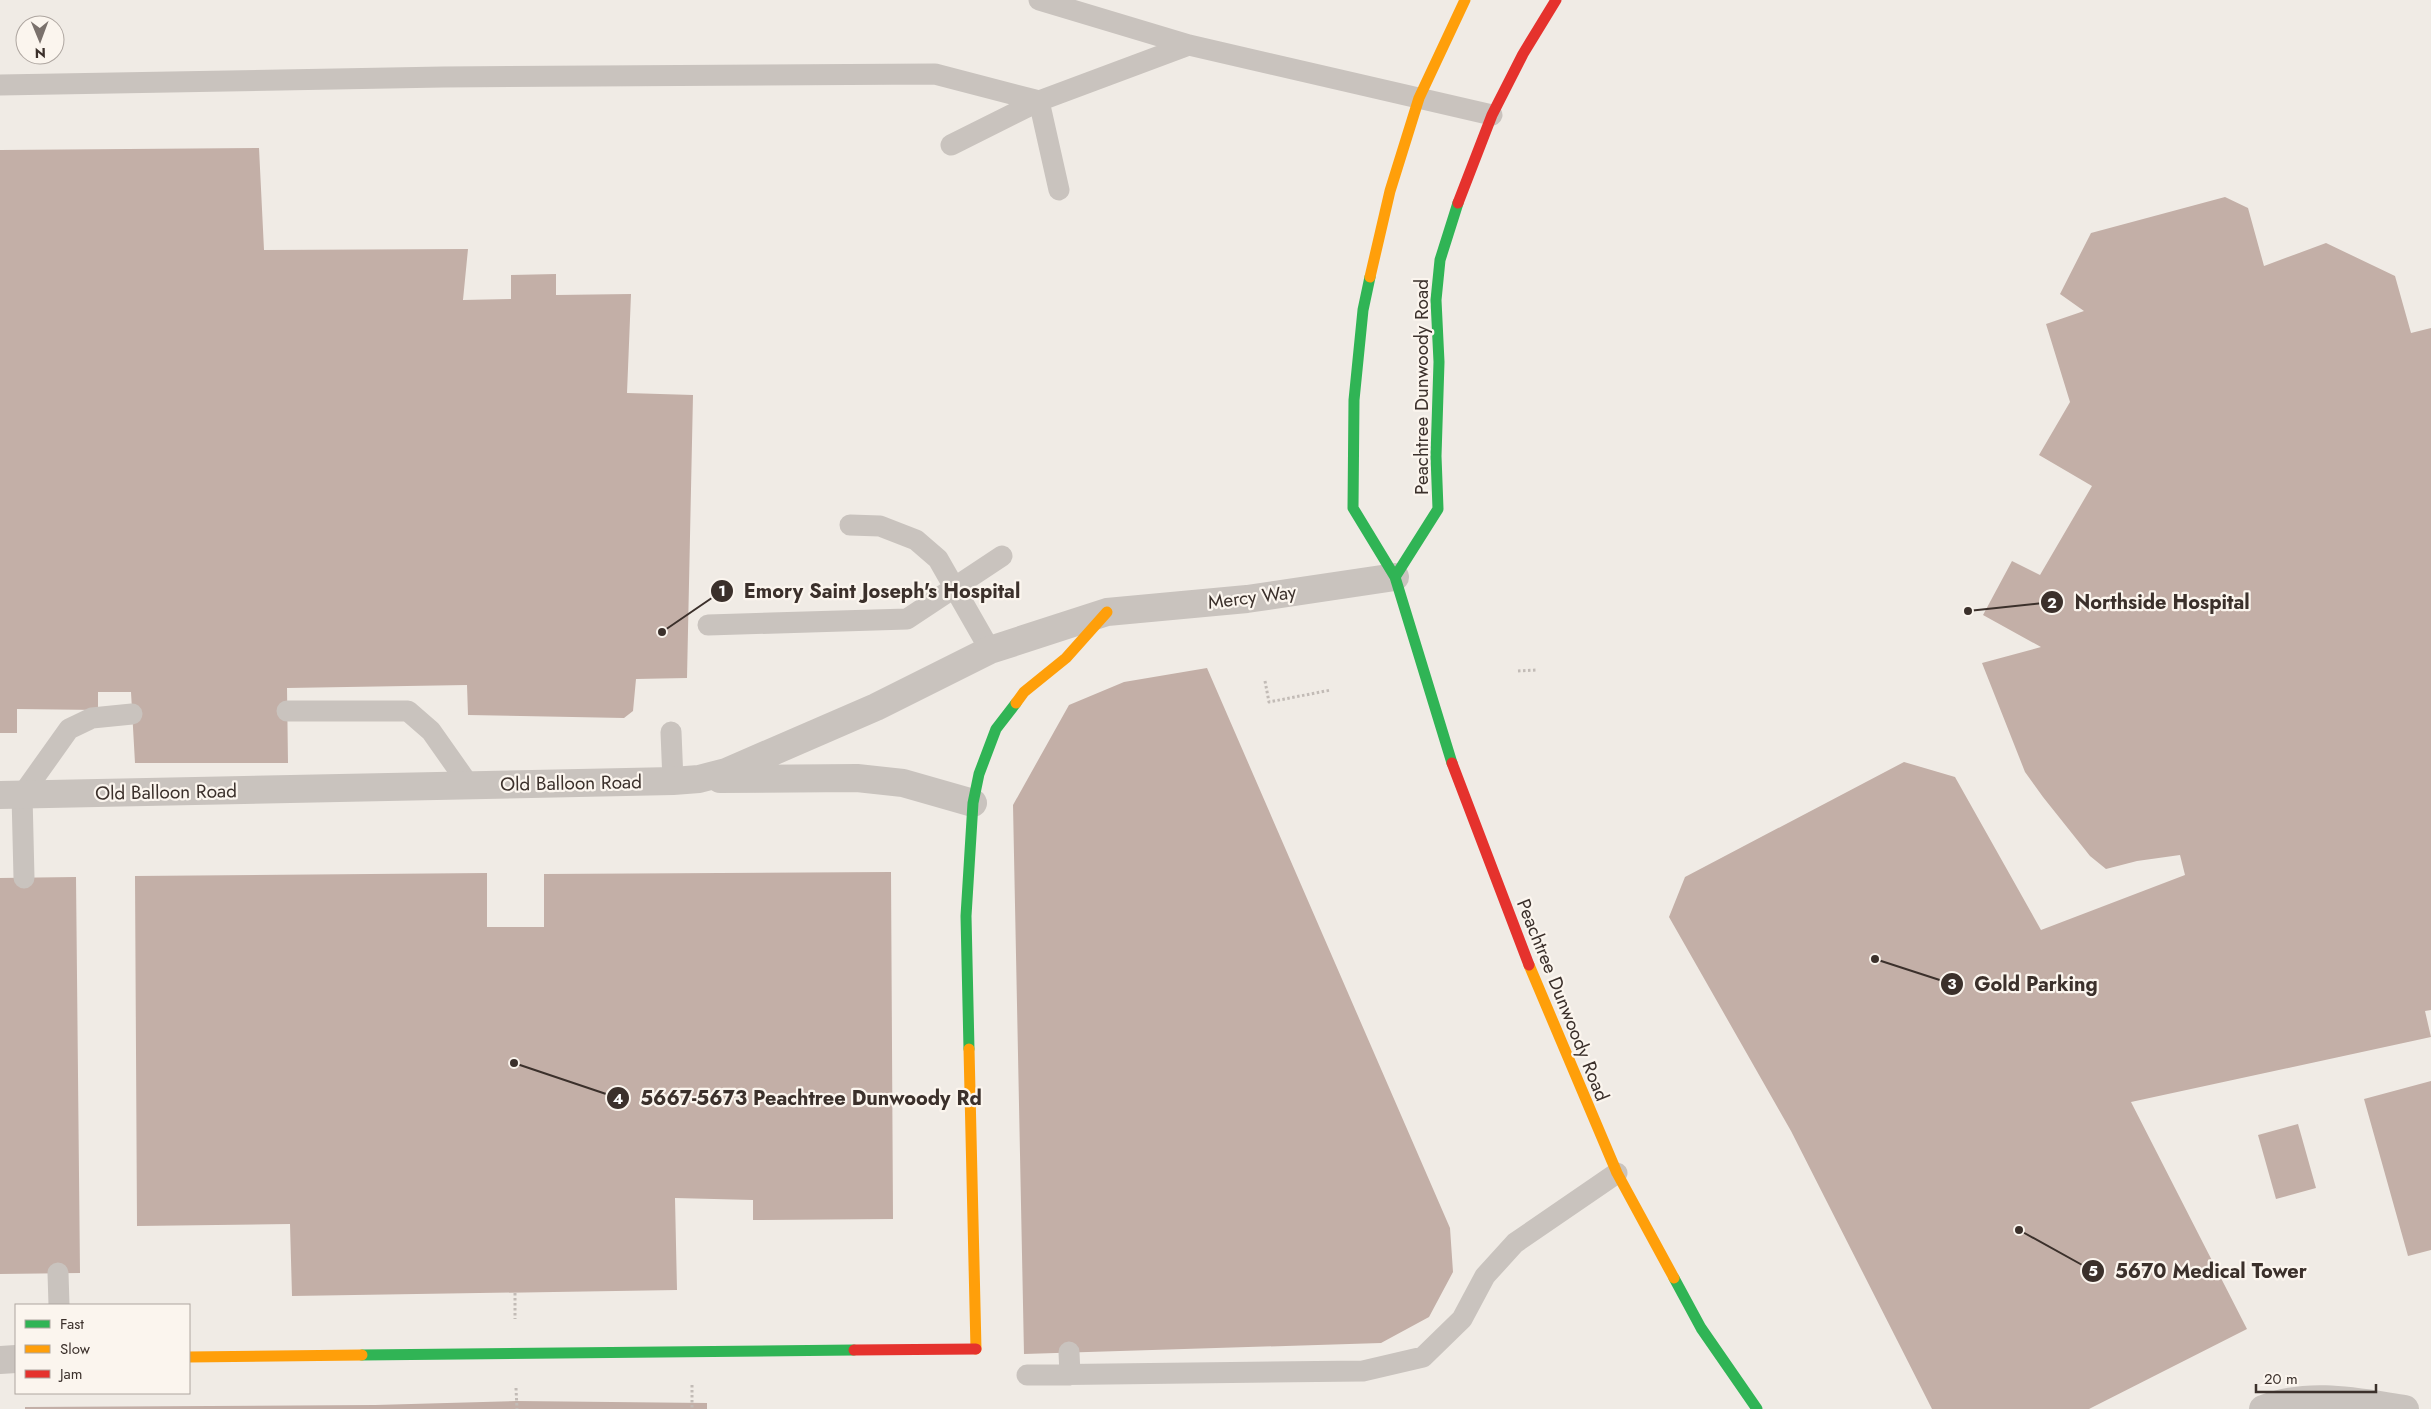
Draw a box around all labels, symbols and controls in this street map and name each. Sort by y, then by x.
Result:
north arrow [15,15,65,65]
text: N [34,43,46,63]
street label: Peachtree Dunwoody Road [1408,279,1435,495]
callout: Emory Saint Joseph's Hospital [709,573,1031,608]
text: Emory Saint Joseph's Hospital [744,577,1020,606]
street label: Mercy Way [1206,578,1298,616]
text: 1 [718,580,726,602]
callout: Northside Hospital [2040,585,2260,620]
text: Northside Hospital [2074,588,2250,617]
text: 2 [2047,592,2057,614]
street label: Old Balloon Road [500,768,642,798]
street label: Old Balloon Road [95,777,237,807]
street label: Peachtree Dunwoody Road [1510,895,1616,1105]
callout: Gold Parking [1939,967,2108,1002]
text: Gold Parking [1974,970,2098,999]
text: 3 [1947,973,1957,995]
callout: 5667-5673 Peachtree Dunwoody Rd [605,1081,992,1116]
text: 5667-5673 Peachtree Dunwoody Rd [640,1084,982,1113]
text: 4 [613,1088,623,1110]
callout: 5670 Medical Tower [2080,1253,2317,1288]
text: 5670 Medical Tower [2115,1257,2308,1286]
text: 5 [2088,1260,2098,1282]
legend [15,1304,190,1394]
text: Fast [60,1313,84,1335]
text: Slow [60,1338,91,1360]
scale bar [2256,1362,2376,1394]
text: Jam [58,1363,83,1385]
text: 20 m [2264,1368,2298,1390]

